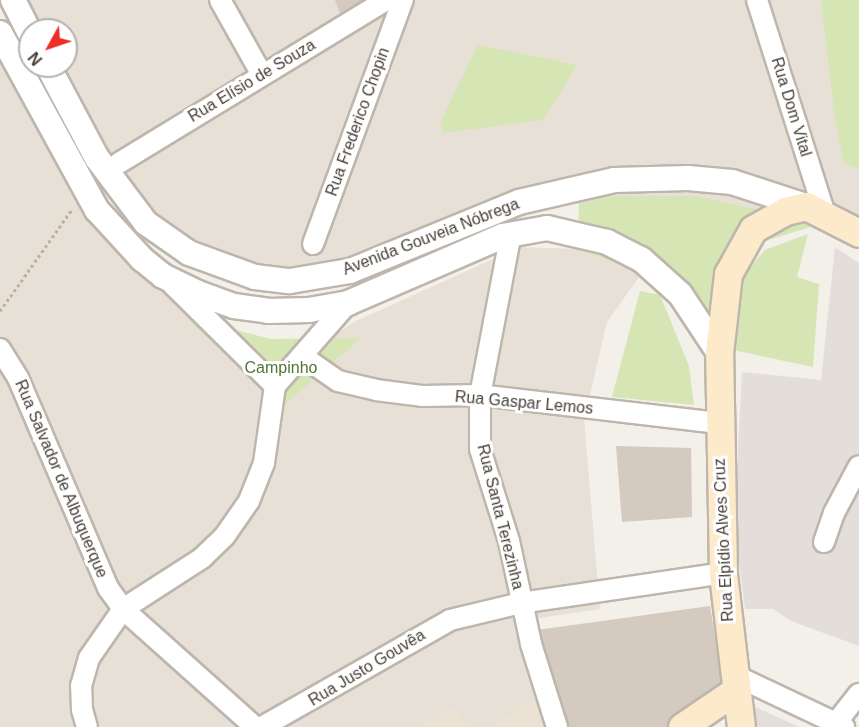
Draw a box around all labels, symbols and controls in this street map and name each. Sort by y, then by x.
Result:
north arrow [18,18,78,78]
street label: Rua Elísio de Souza [185,35,319,127]
street label: Rua Frederico Chopin [322,45,394,199]
text: N [25,49,46,68]
street label: Rua Dom Vital [767,55,815,159]
street label: Avenida Gouveia Nóbrega [340,194,522,280]
park label: Campinho [245,358,317,378]
street label: Rua Salvador de Albuquerque [10,377,112,581]
street label: Rua Gaspar Lemos [454,387,594,419]
street label: Rua Santa Terezinha [473,442,527,592]
street label: Rua Elpídio Alves Cruz [710,457,738,623]
street label: Rua Justo Gouvêa [305,626,429,710]

